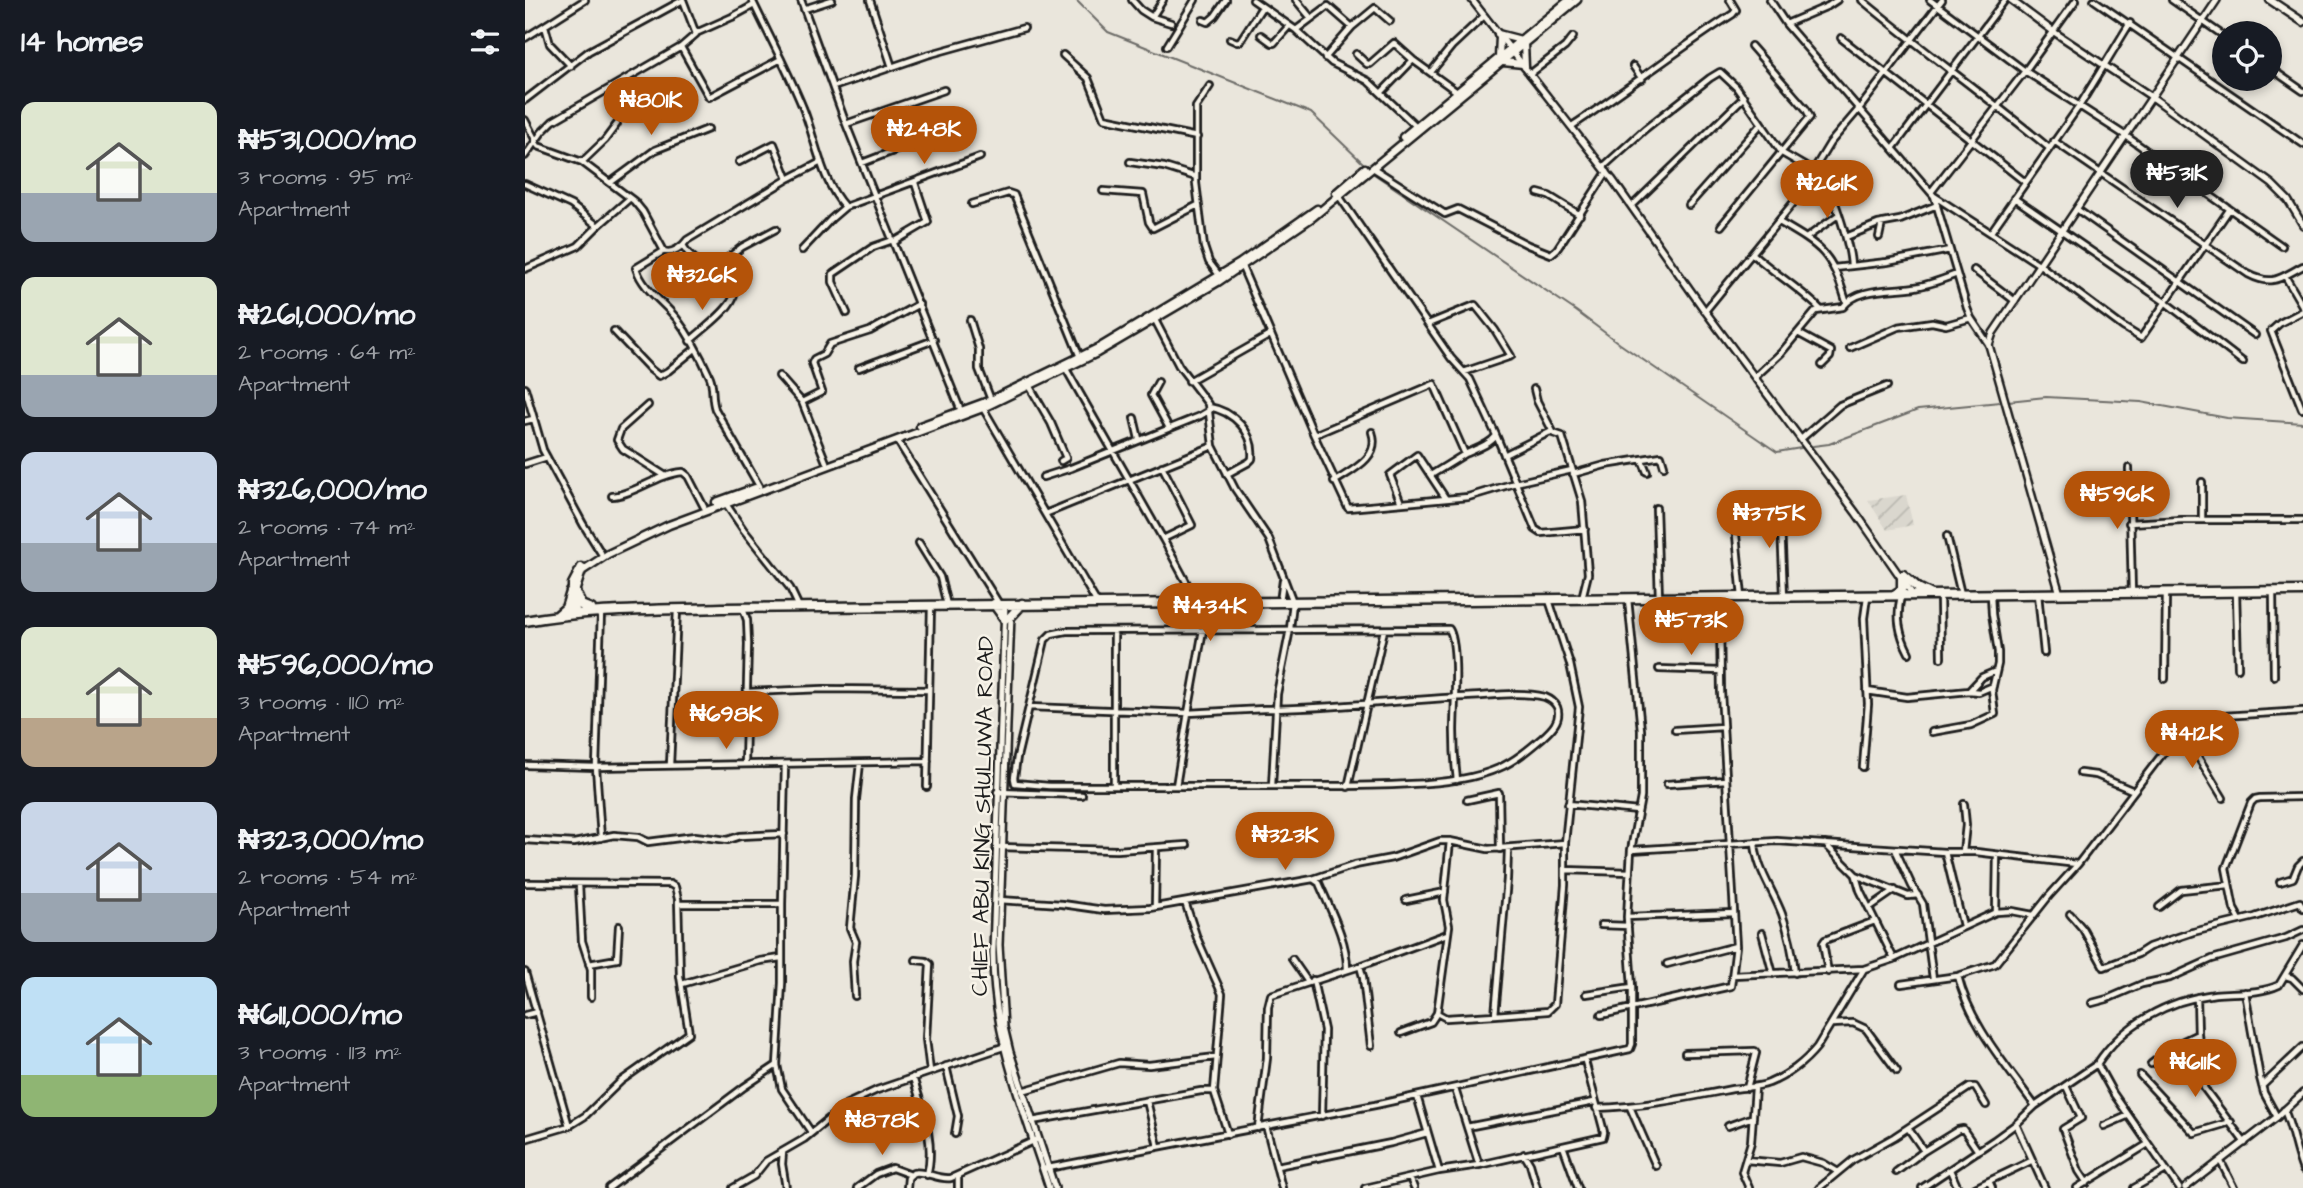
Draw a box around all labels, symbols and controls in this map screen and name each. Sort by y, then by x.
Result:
text: 14 homes [21,21,144,63]
map controls [2212,21,2282,91]
button: locate [2212,21,2282,91]
icon: filters [466,23,504,61]
pin: ₦801K [602,78,700,137]
text: ₦801K [620,84,682,116]
pin: ₦248K [875,106,973,166]
text: ₦248K [887,113,961,145]
text: ₦531,000/mo [238,119,416,161]
icon: home [77,130,161,214]
pin: ₦531K [2128,150,2226,210]
text: ₦531K [2146,157,2208,189]
pin: ₦261K [1778,160,1876,220]
text: 3 rooms · 95 m² [238,161,414,193]
text: ₦261K [1796,167,1858,199]
text: Apartment [238,193,350,225]
pin: ₦326K [653,252,751,312]
text: ₦326K [667,259,737,291]
text: ₦261,000/mo [238,294,415,336]
icon: home [77,305,161,389]
text: 2 rooms · 64 m² [238,336,416,368]
text: Apartment [238,368,350,400]
text: ₦326,000/mo [238,469,427,511]
pin: ₦596K [2068,472,2166,531]
text: ₦596K [2080,478,2154,510]
icon: home [77,480,161,564]
pin: ₦375K [1720,490,1818,550]
text: ₦375K [1733,497,1805,529]
text: 2 rooms · 74 m² [238,511,416,543]
text: Apartment [238,543,350,575]
pin: ₦434K [1161,584,1259,643]
text: ₦434K [1173,590,1247,622]
pin: ₦573K [1642,598,1740,657]
text: ₦573K [1655,604,1727,636]
street label: CHIEF ABU KING SHULUWA ROAD [964,636,1002,996]
text: ₦596,000/mo [238,644,433,686]
icon: home [77,655,161,739]
text: 3 rooms · 110 m² [238,686,405,718]
pin: ₦698K [677,692,775,751]
text: ₦698K [690,698,762,730]
pin: ₦412K [2143,710,2241,770]
text: ₦412K [2161,717,2223,749]
text: Apartment [238,718,350,750]
pin: ₦323K [1236,812,1334,872]
text: ₦323,000/mo [238,819,423,861]
text: ₦323K [1251,819,1319,851]
icon: home [77,830,161,914]
text: 2 rooms · 54 m² [238,861,418,893]
text: Apartment [238,893,350,925]
text: ₦611,000/mo [238,994,402,1036]
icon: home [77,1005,161,1089]
text: 3 rooms · 113 m² [238,1036,402,1068]
pin: ₦611K [2146,1040,2244,1099]
text: ₦611K [2170,1046,2220,1078]
text: Apartment [238,1068,350,1100]
pin: ₦878K [833,1098,931,1157]
text: ₦878K [845,1104,919,1136]

